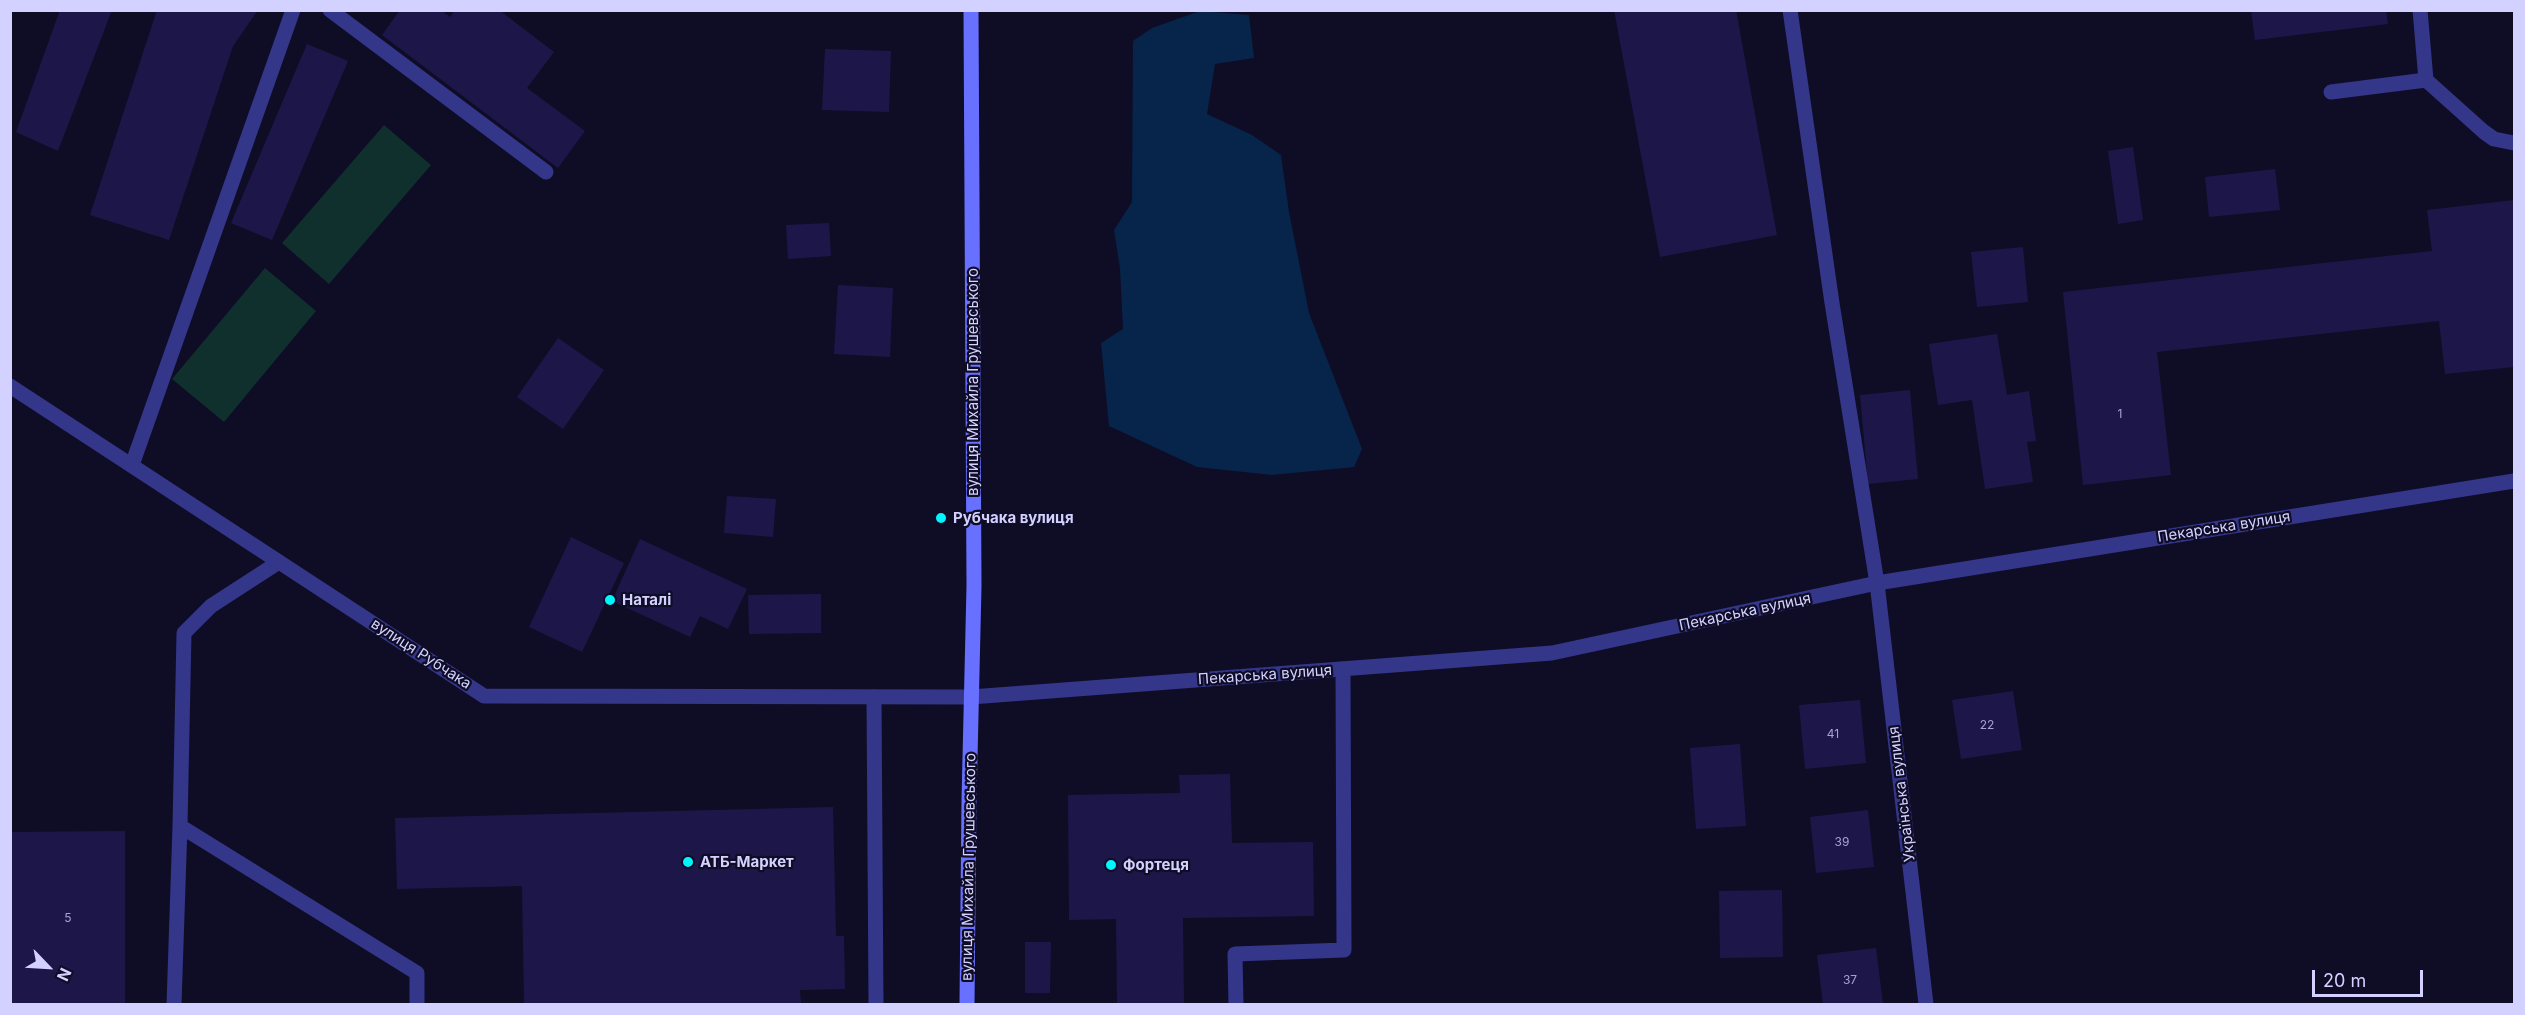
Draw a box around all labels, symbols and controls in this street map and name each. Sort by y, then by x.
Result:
street label: вулиця Михайла Грушевського [964,268,982,496]
house number: 1 [2118,407,2122,421]
street label: Пекарська вулиця [2156,508,2292,546]
place label: Рубчака вулиця [953,509,1074,527]
marker: Рубчака вулиця [934,511,948,525]
street label: Пекарська вулиця [1677,589,1813,635]
place label: Наталі [622,591,671,609]
marker: Наталі [603,593,617,607]
street label: вулиця Рубчака [368,615,474,693]
street label: Пекарська вулиця [1197,661,1333,689]
house number: 22 [1980,718,1994,732]
street label: Українська вулиця [1885,725,1919,863]
house number: 41 [1827,727,1839,741]
street label: вулиця Михайла Грушевського [958,753,980,981]
house number: 39 [1835,835,1849,849]
place label: АТБ-Маркет [700,853,794,871]
marker: АТБ-Маркет [681,855,695,869]
place label: Фортеця [1123,856,1189,874]
marker: Фортеця [1104,858,1118,872]
house number: 5 [64,911,72,925]
north arrow [18,937,78,997]
scale bar [2315,958,2426,996]
text: N [53,965,76,984]
text: 20 m [2323,970,2366,991]
house number: 37 [1843,973,1857,987]

